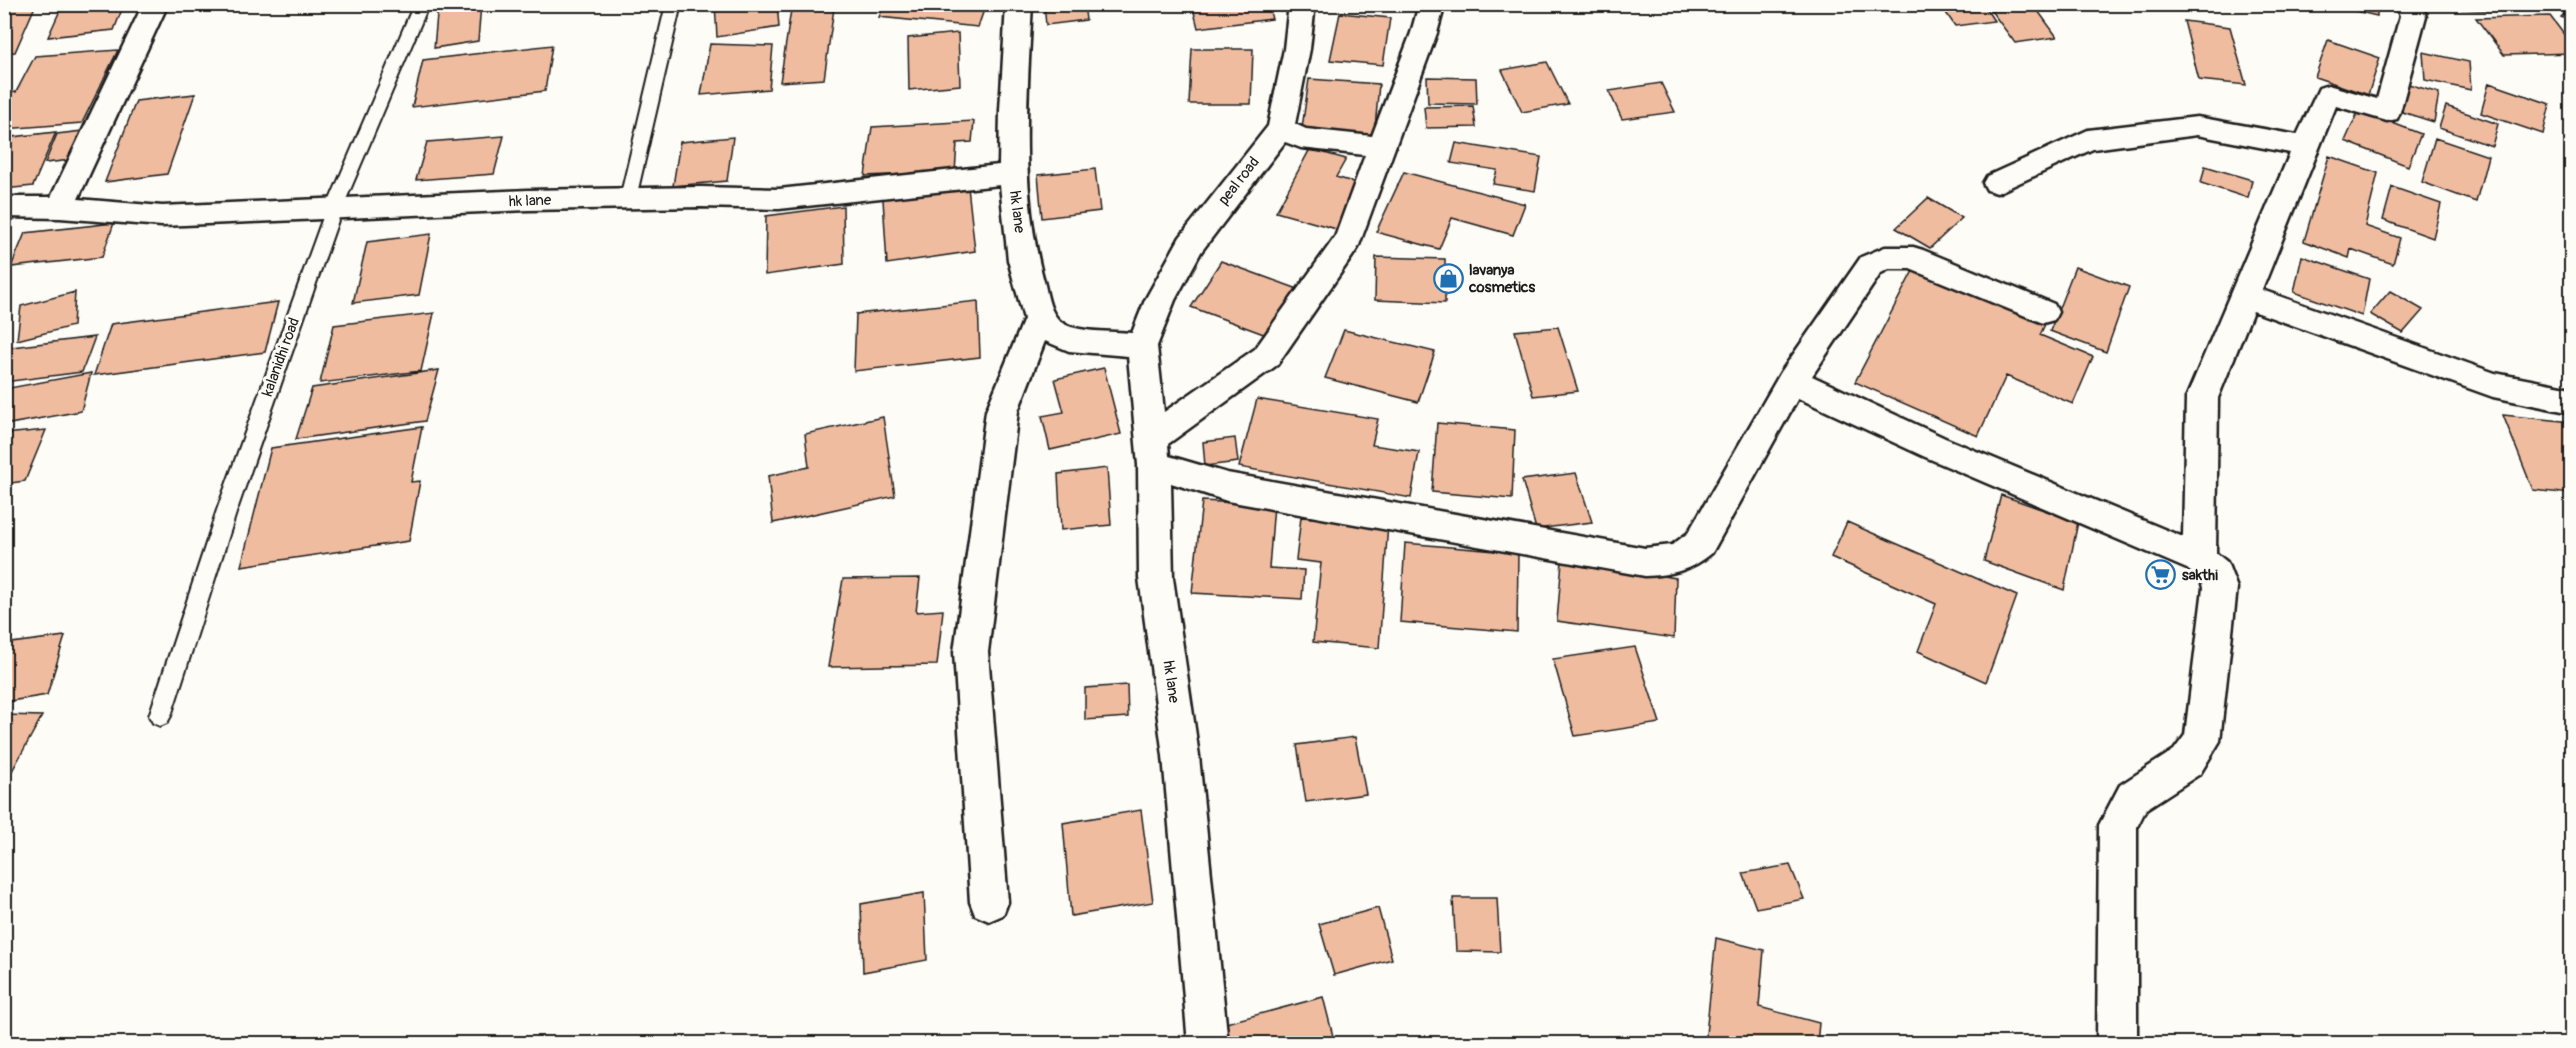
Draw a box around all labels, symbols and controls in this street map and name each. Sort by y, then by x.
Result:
street label: peal road [1214,153,1264,209]
street label: hk lane [1005,190,1029,235]
street label: hk lane [508,191,552,211]
place label: lavanya cosmetics [1468,261,1535,297]
shop icon: lavanya cosmetics [1432,263,1464,295]
street label: kalanidhi road [258,315,304,399]
supermarket icon: sakthi [2145,559,2177,591]
place label: sakthi [2182,566,2218,585]
street label: hk lane [1159,660,1183,705]

